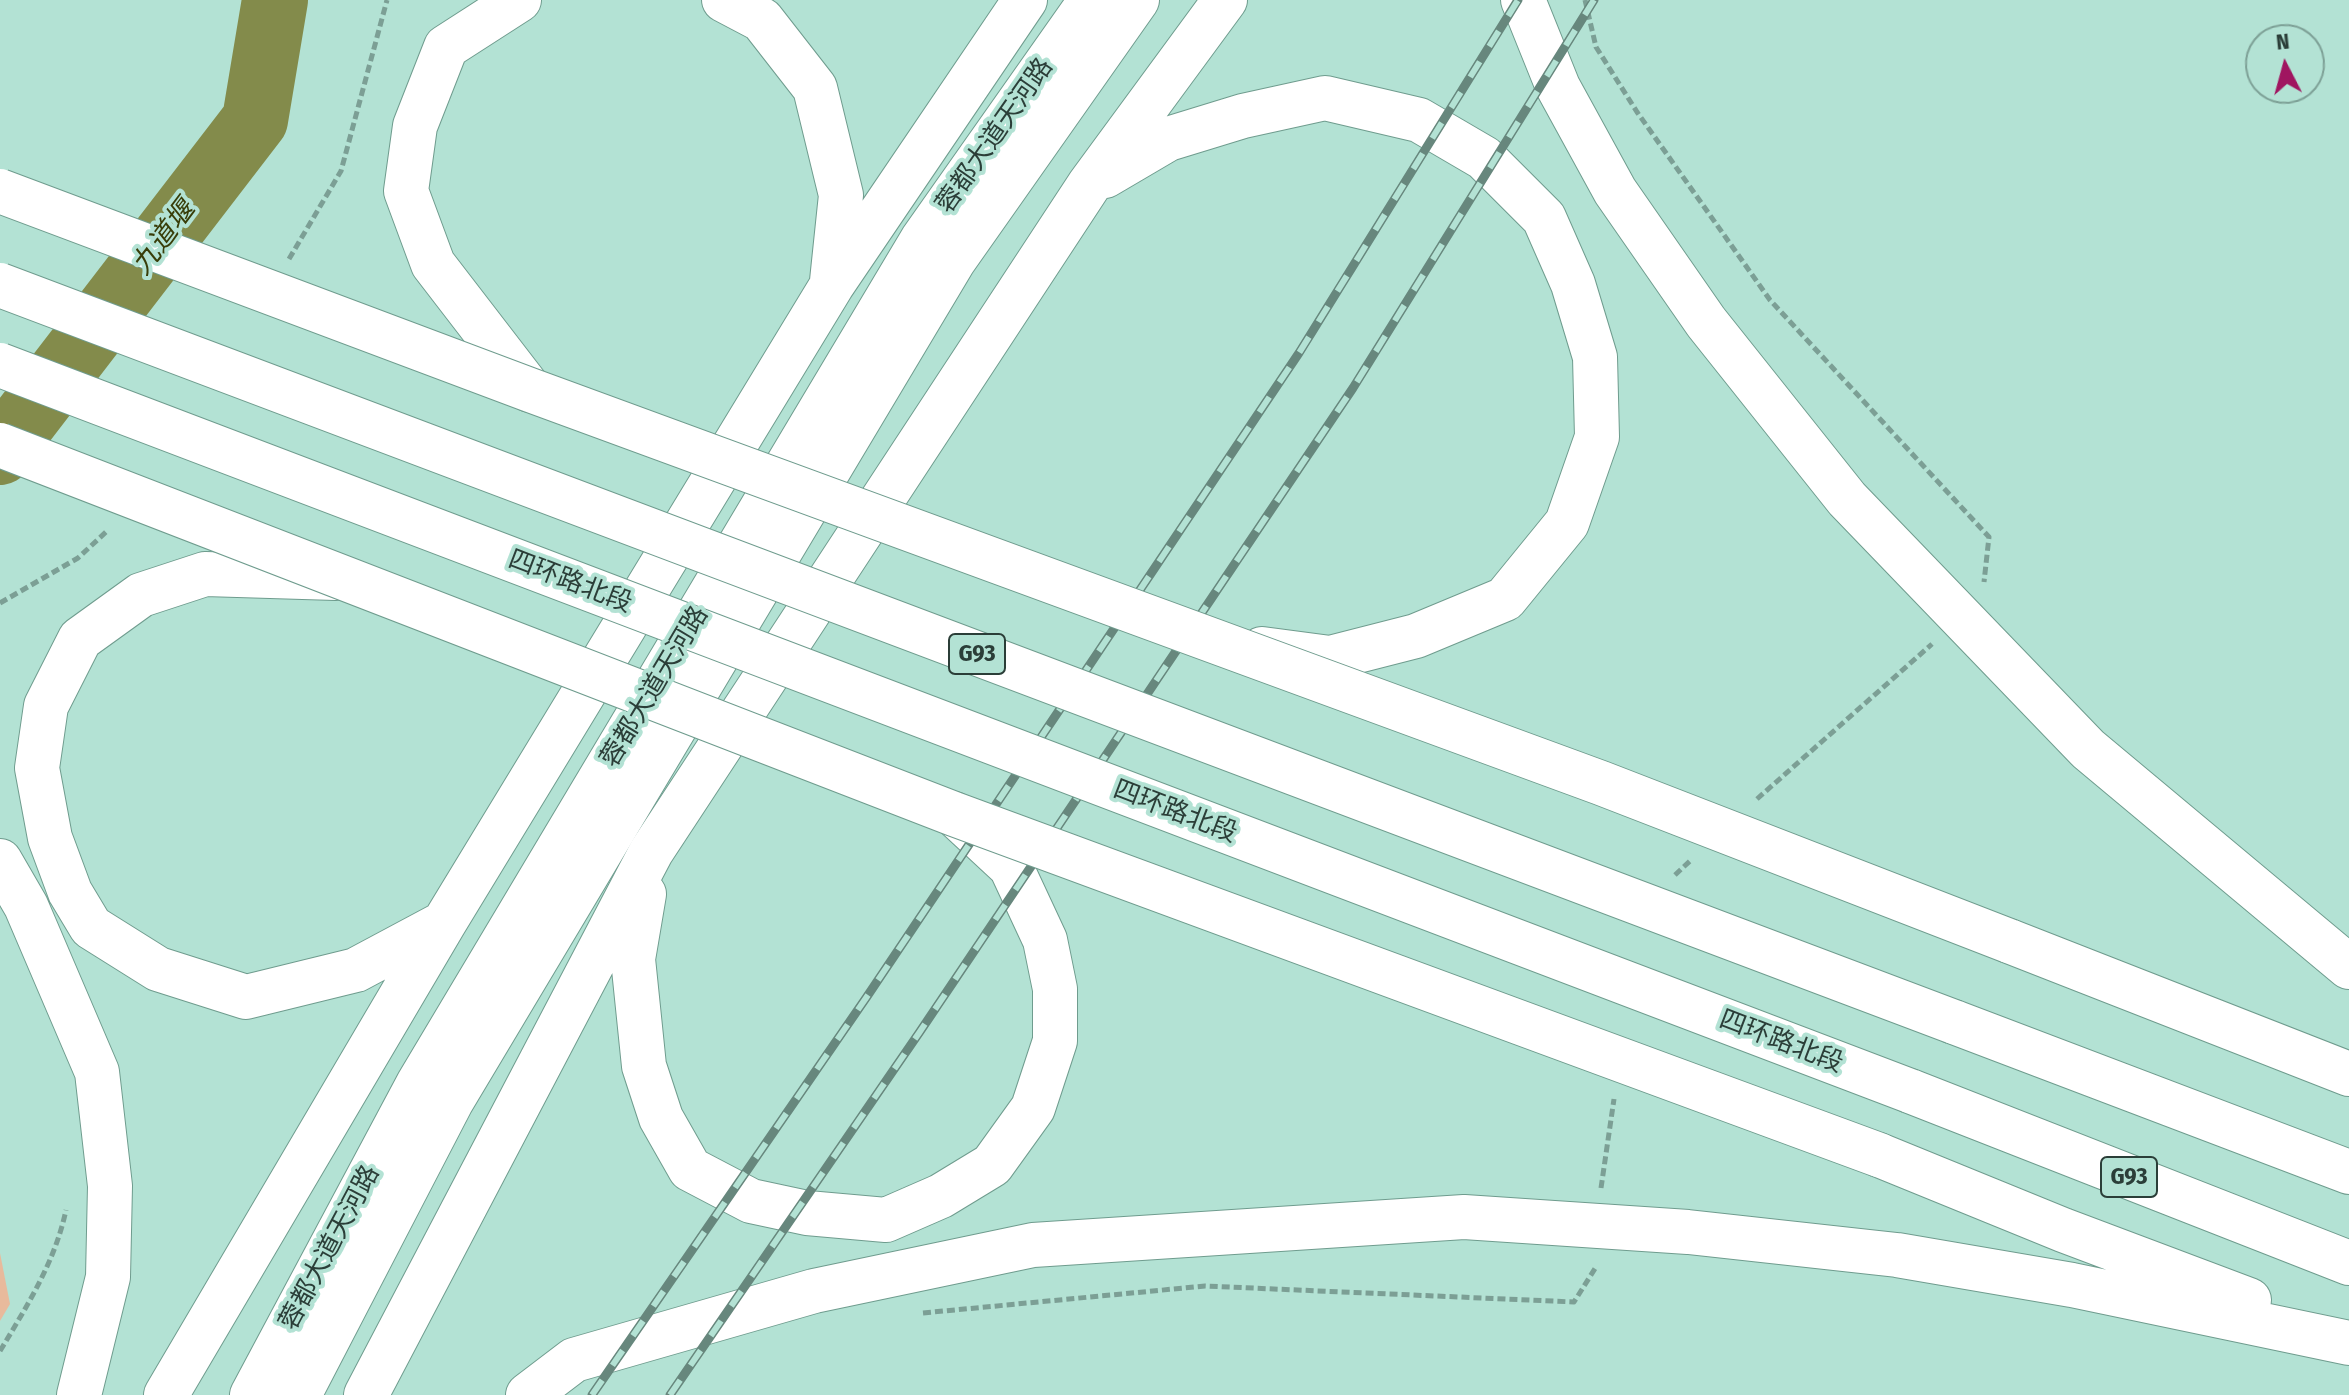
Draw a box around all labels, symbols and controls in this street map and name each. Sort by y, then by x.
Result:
north arrow [2245,24,2325,104]
text: N [2275,28,2291,56]
street label: 蓉都大道天河路 [930,53,1060,219]
water label: 九道堰 [125,194,203,282]
street label: 四环路北段 [504,544,636,620]
street label: 蓉都大道天河路 [595,601,715,773]
road number: G93 [949,634,1005,674]
street label: 四环路北段 [1109,774,1241,850]
street label: 四环路北段 [1715,1004,1847,1080]
road number: G93 [2101,1157,2157,1197]
street label: 蓉都大道天河路 [274,1160,386,1336]

